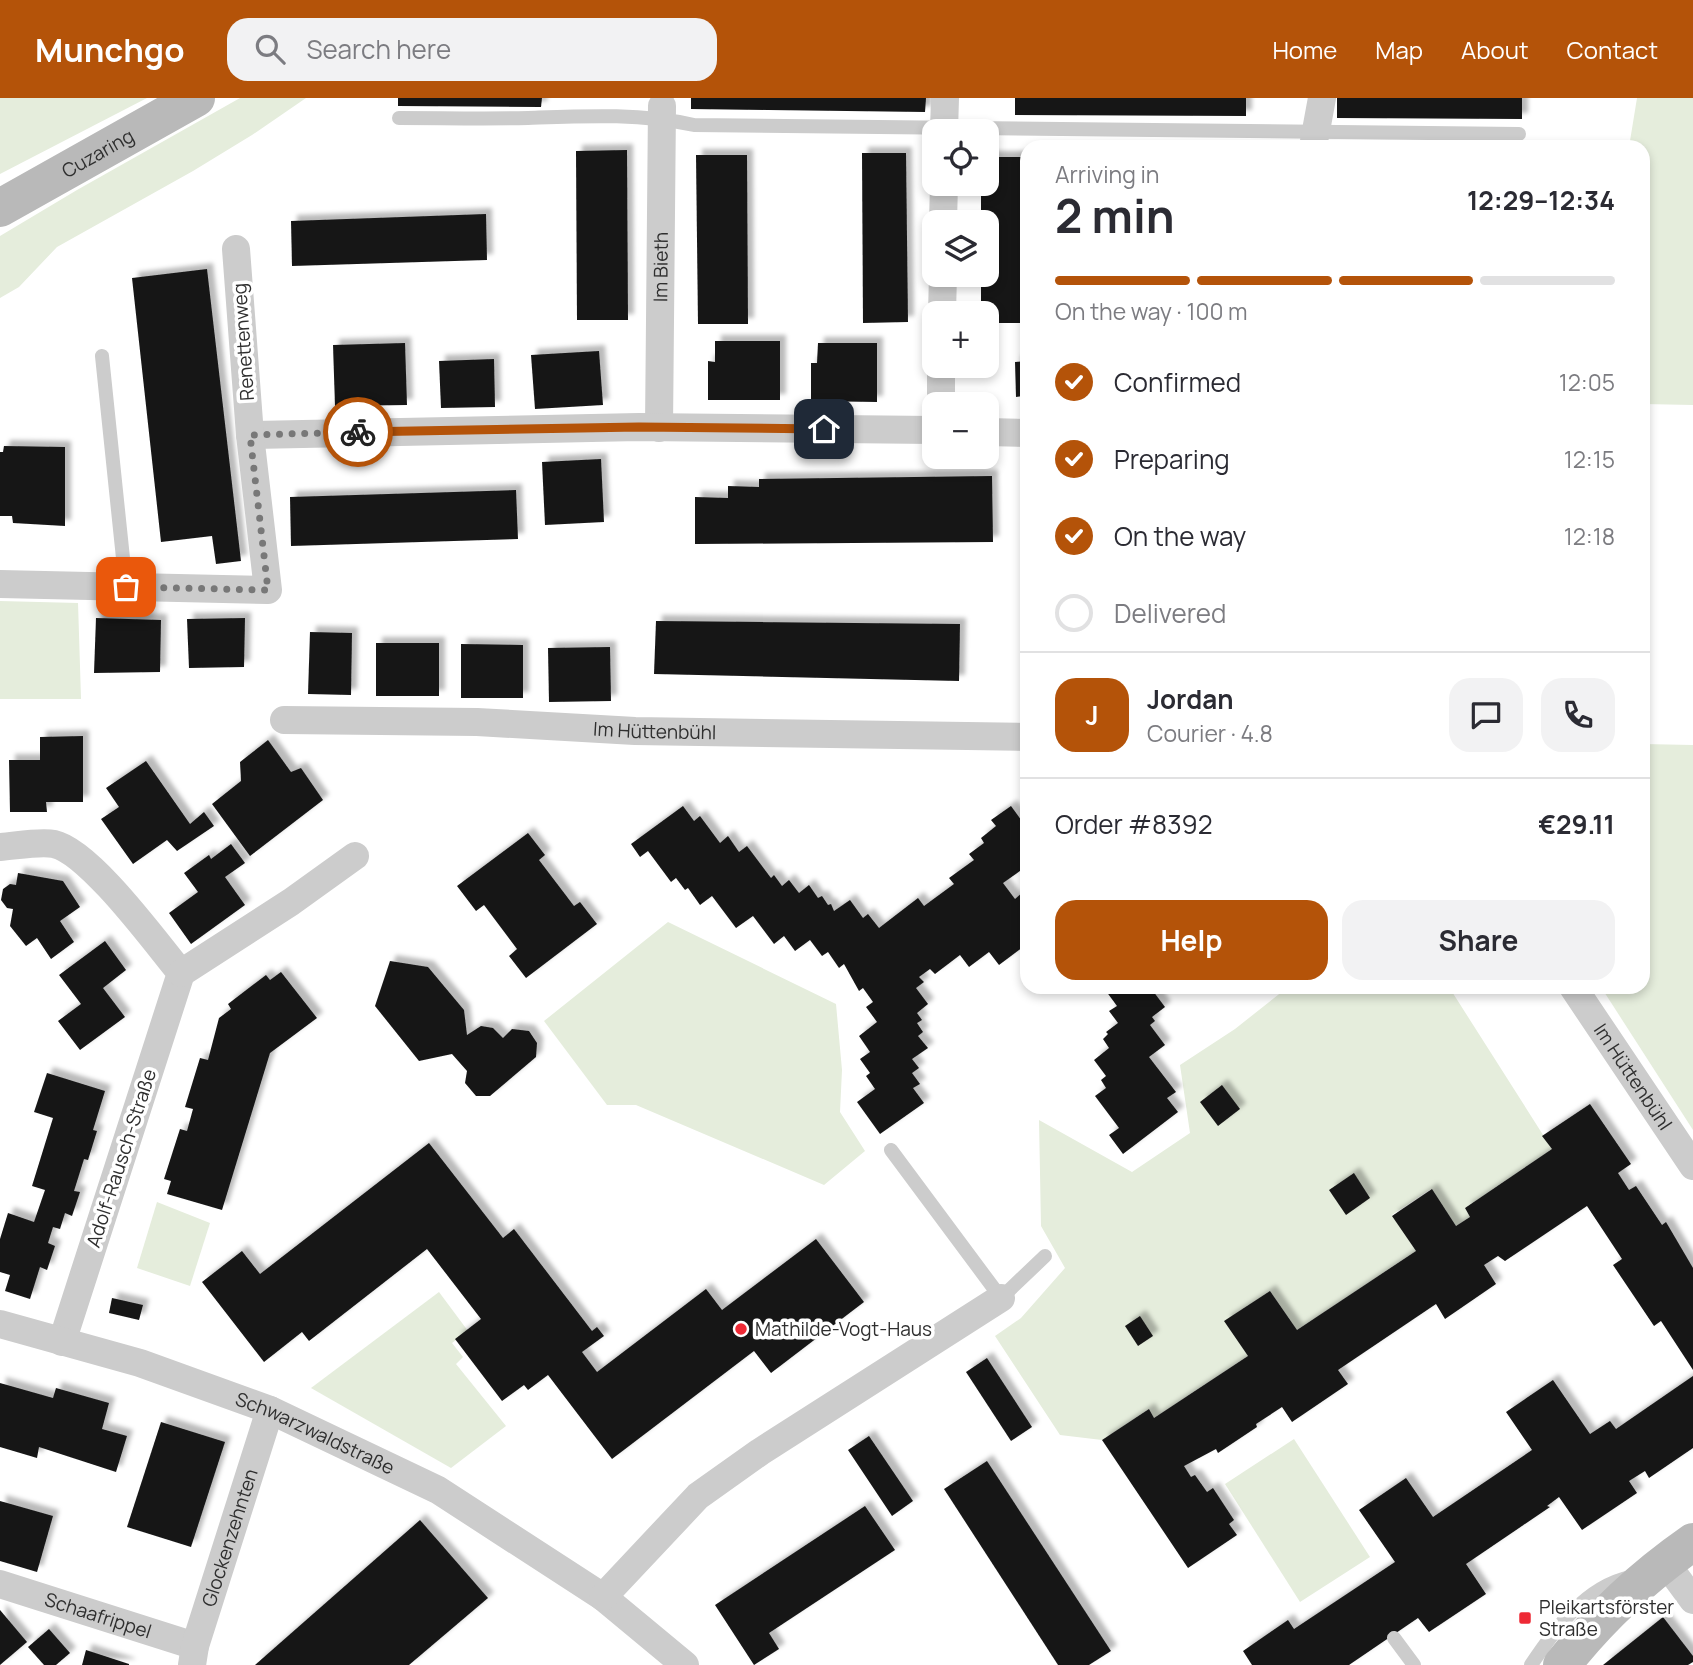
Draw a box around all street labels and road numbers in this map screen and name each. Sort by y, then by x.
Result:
street label: Cuzaring [57,123,138,184]
street label: Im Bieth [647,232,674,302]
street label: Renettenweg [226,282,260,402]
street label: Im Hüttenbühl [592,716,717,745]
street label: Im Hüttenbühl [1588,1018,1678,1135]
street label: Adolf-Rausch-Straße [80,1065,162,1251]
street label: Schwarzwaldstraße [232,1386,399,1480]
street label: Glockenzehnten [195,1465,264,1610]
street label: Schaafrippel [41,1586,155,1644]

